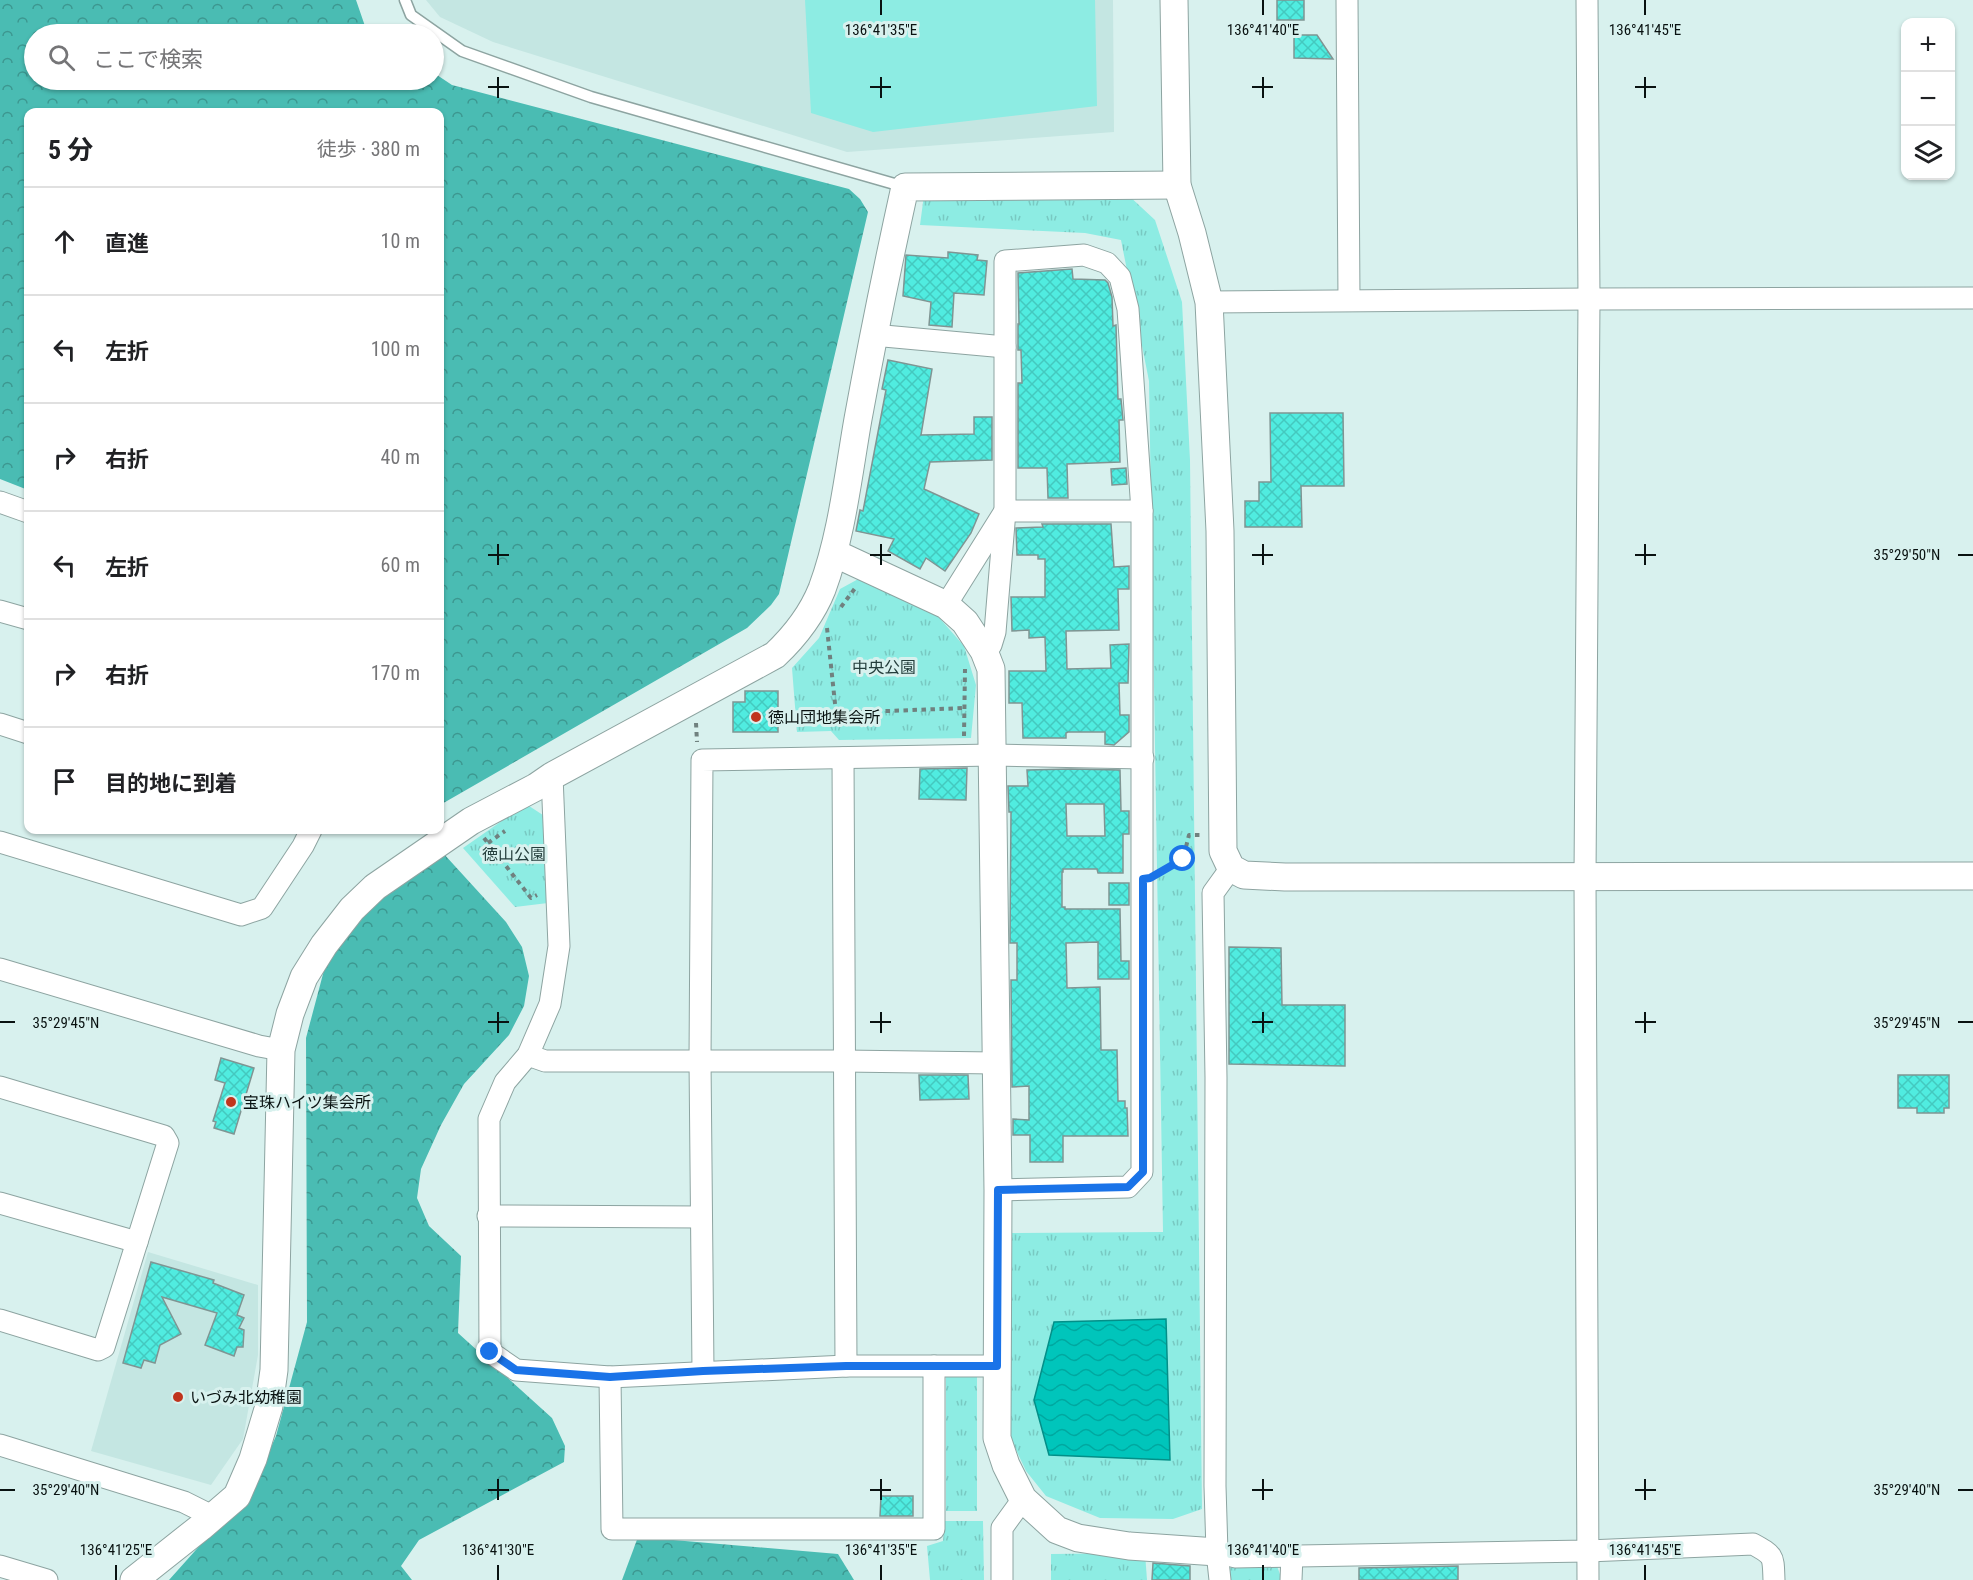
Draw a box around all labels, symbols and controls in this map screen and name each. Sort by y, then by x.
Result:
map controls [1901,18,1955,180]
button: + [1901,18,1955,72]
text: 136°41'35"E [845,21,917,39]
text: 136°41'40"E [1227,21,1299,39]
text: 136°41'45"E [1609,21,1681,39]
search box [24,24,444,90]
icon: search [45,41,78,74]
text: ここで検索 [93,47,203,72]
button: − [1901,72,1955,126]
button: layers [1901,126,1955,180]
text: 5 分 [48,135,93,165]
text: 徒歩 · 380 m [317,137,420,161]
icon: ahead [48,225,81,258]
text: 10 m [381,229,420,253]
text: 直進 [105,231,149,256]
icon: left [48,333,81,366]
text: 100 m [371,337,420,361]
text: 左折 [105,339,149,364]
icon: right [48,441,81,474]
text: 40 m [381,445,420,469]
text: 右折 [105,447,149,472]
text: 35°29'50"N [1874,546,1940,564]
icon: left [48,549,81,582]
text: 60 m [381,553,420,577]
text: 左折 [105,555,149,580]
icon: right [48,657,81,690]
park label: 中央公園 [852,658,916,677]
text: 170 m [371,661,420,685]
text: 右折 [105,663,149,688]
place label: 徳山団地集会所 [768,708,880,727]
marker: 徳山団地集会所 [749,710,763,724]
icon: arrive [48,765,81,798]
text: 目的地に到着 [105,771,237,796]
park label: 徳山公園 [482,845,546,864]
route start [1169,845,1195,871]
text: 35°29'45"N [33,1014,99,1032]
text: 35°29'45"N [1874,1014,1940,1032]
place label: 宝珠ハイツ集会所 [243,1093,371,1112]
marker: 宝珠ハイツ集会所 [224,1095,238,1109]
route end [476,1338,502,1364]
place label: いづみ北幼稚園 [190,1388,302,1407]
marker: いづみ北幼稚園 [171,1390,185,1404]
text: 35°29'40"N [33,1481,99,1499]
text: 35°29'40"N [1874,1481,1940,1499]
text: 136°41'25"E [80,1541,152,1559]
text: 136°41'30"E [462,1541,534,1559]
text: 136°41'35"E [845,1541,917,1559]
text: 136°41'40"E [1227,1541,1299,1559]
text: 136°41'45"E [1609,1541,1681,1559]

